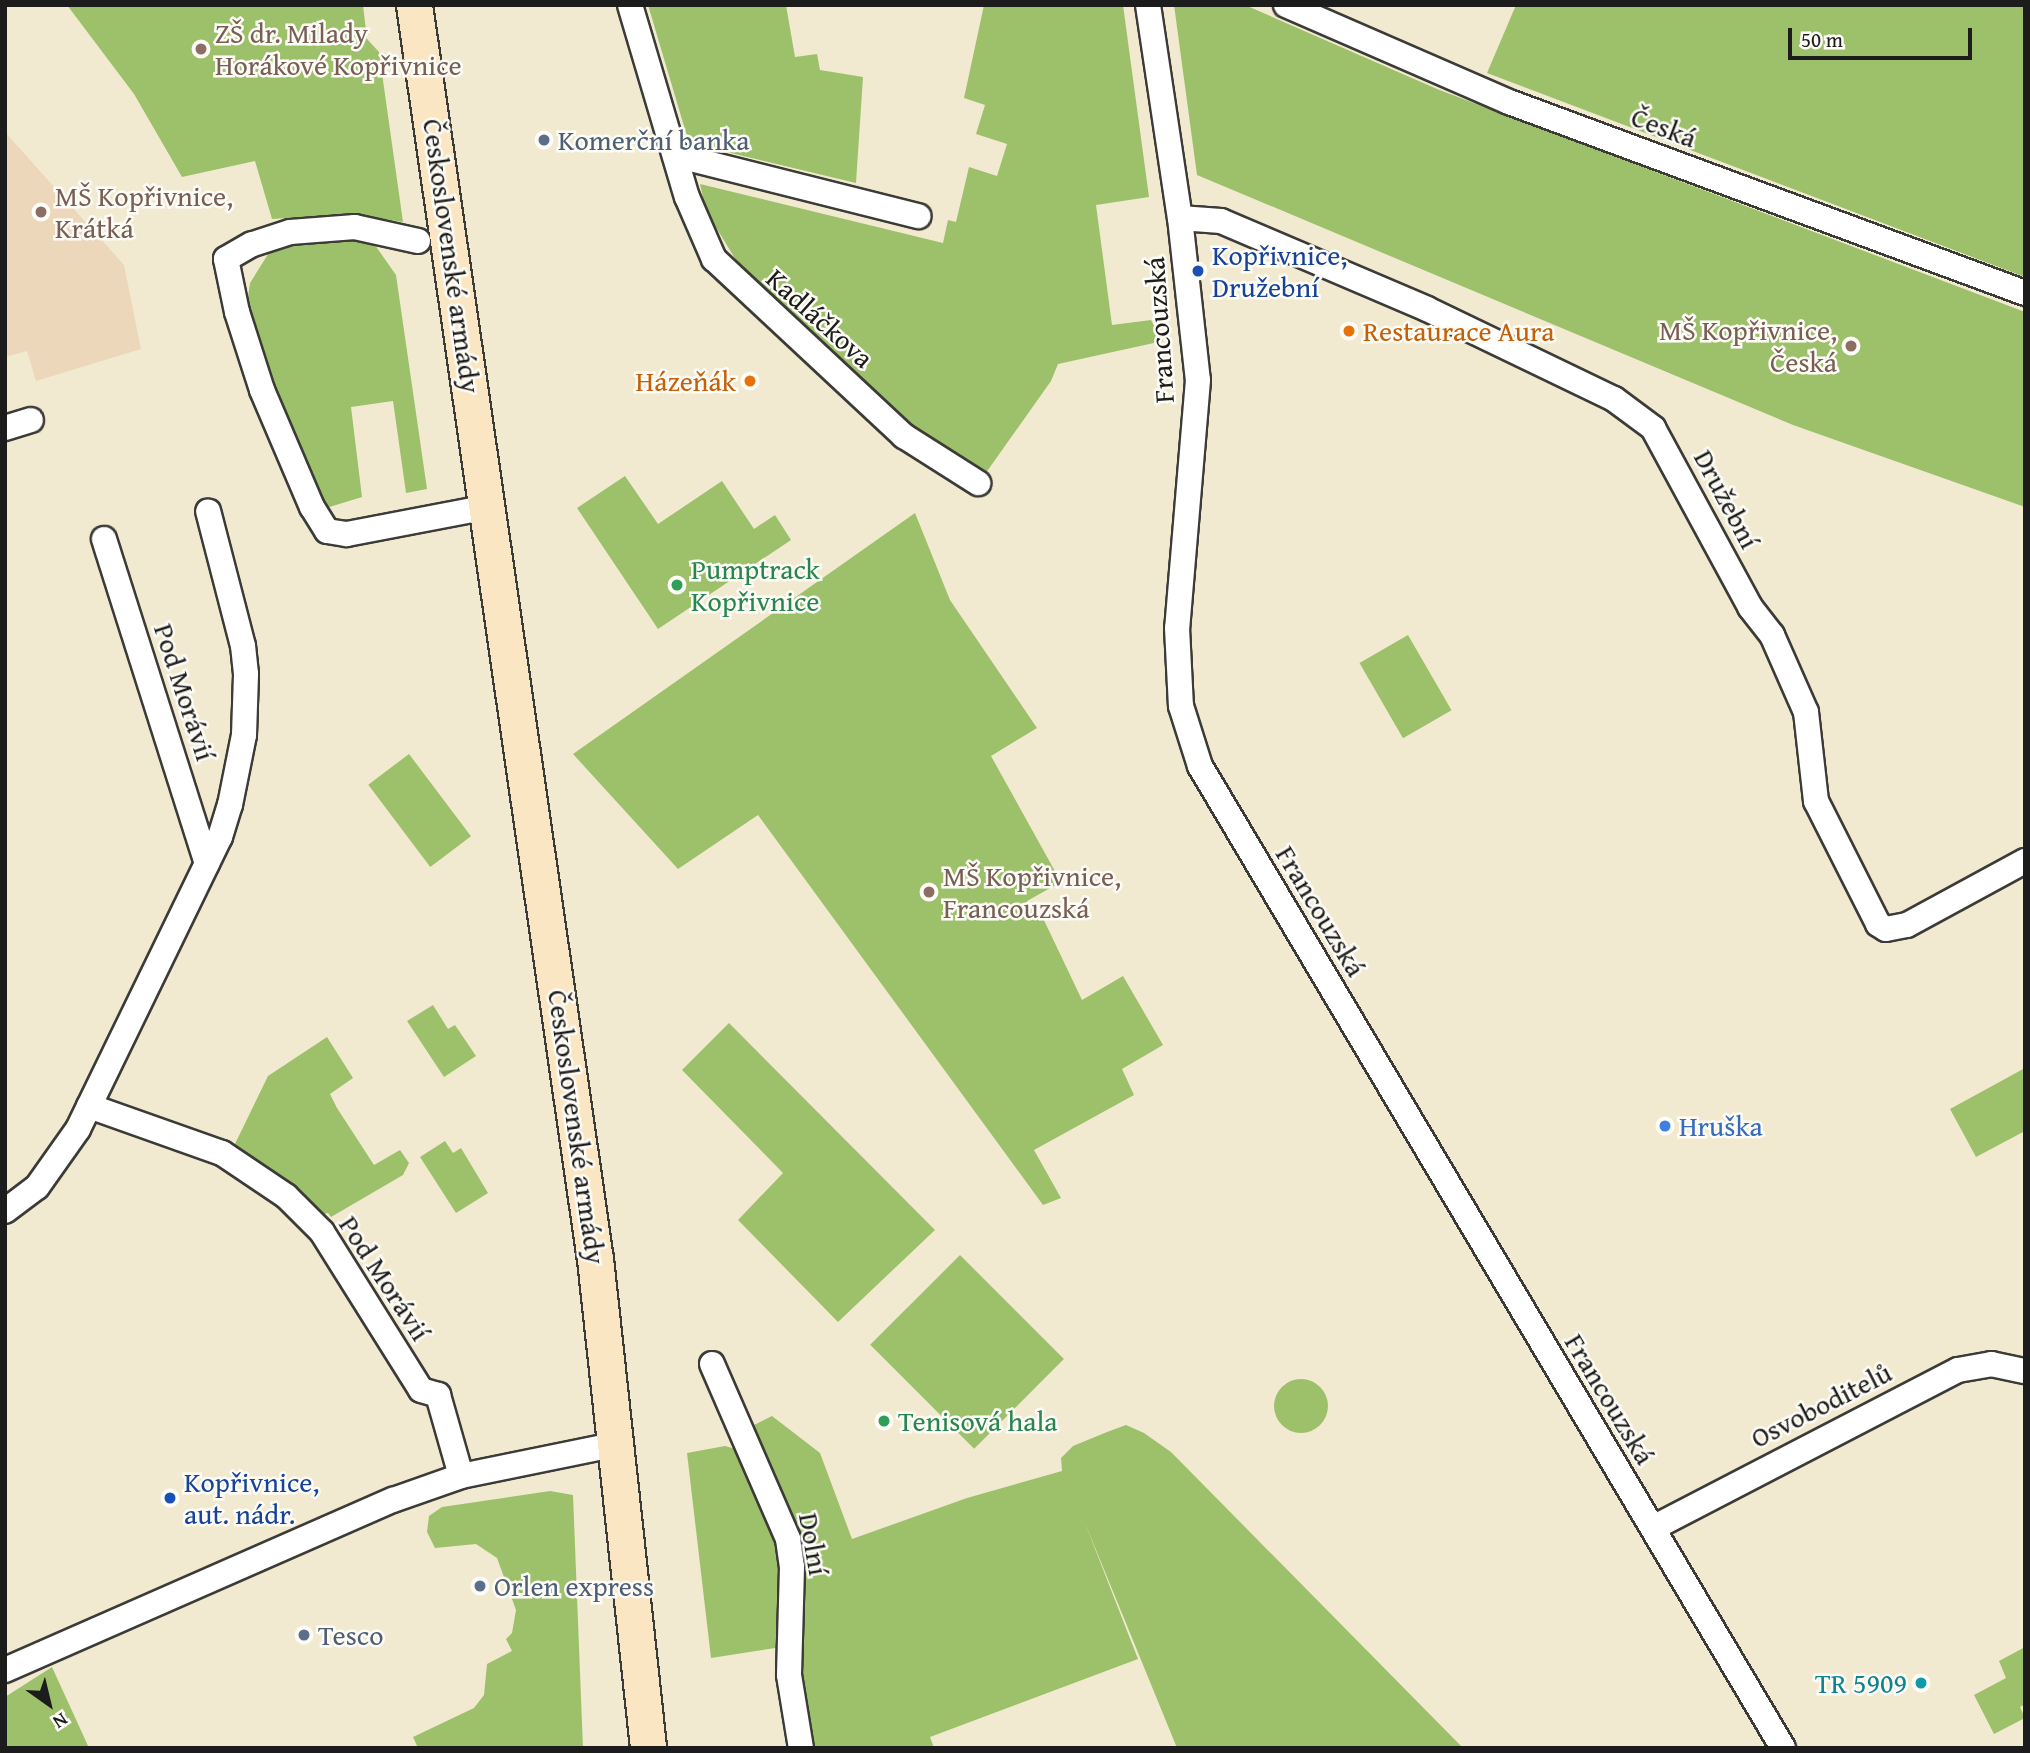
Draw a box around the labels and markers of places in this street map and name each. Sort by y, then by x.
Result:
place label: ZŠ dr. Milady Horákové Kopřivnice [215,16,462,82]
marker: ZŠ dr. Milady Horákové Kopřivnice [193,41,209,57]
place label: Komerční banka [558,123,749,157]
marker: Komerční banka [536,132,552,148]
place label: MŠ Kopřivnice, Krátká [55,179,233,245]
marker: MŠ Kopřivnice, Krátká [33,204,49,220]
place label: Kopřivnice, Družební [1212,238,1347,304]
marker: Kopřivnice, Družební [1190,263,1206,279]
place label: MŠ Kopřivnice, Česká [1659,313,1837,379]
place label: Restaurace Aura [1363,314,1554,348]
marker: Restaurace Aura [1341,323,1357,339]
marker: MŠ Kopřivnice, Česká [1843,338,1859,354]
place label: Házeňák [636,364,736,398]
marker: Házeňák [742,373,758,389]
place label: Pumptrack Kopřivnice [691,552,820,618]
marker: Pumptrack Kopřivnice [669,577,685,593]
place label: MŠ Kopřivnice, Francouzská [943,859,1121,925]
marker: MŠ Kopřivnice, Francouzská [921,884,937,900]
place label: Hruška [1679,1109,1763,1143]
marker: Hruška [1657,1118,1673,1134]
place label: Tenisová hala [898,1404,1058,1438]
marker: Tenisová hala [876,1413,892,1429]
place label: Kopřivnice, aut. nádr. [184,1465,319,1531]
marker: Kopřivnice, aut. nádr. [162,1490,178,1506]
place label: Orlen express [494,1569,654,1603]
marker: Orlen express [472,1578,488,1594]
place label: Tesco [318,1618,384,1652]
marker: Tesco [296,1627,312,1643]
place label: TR 5909 [1815,1666,1907,1700]
marker: TR 5909 [1913,1675,1929,1691]

